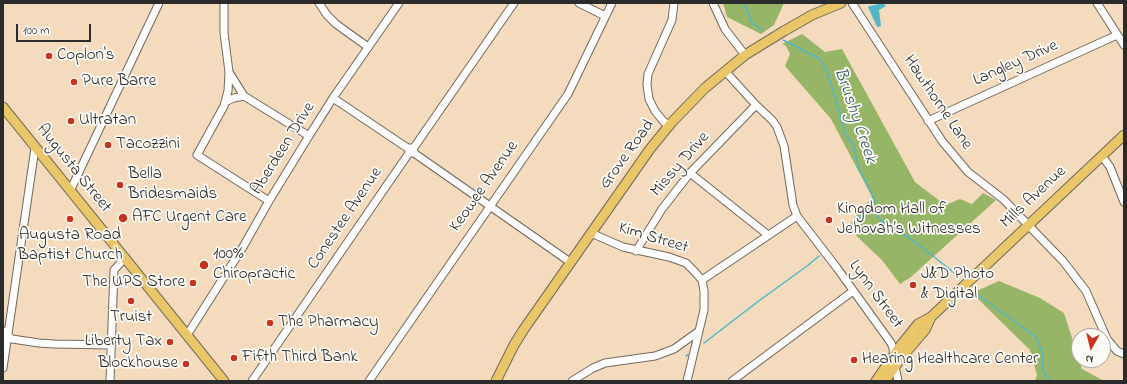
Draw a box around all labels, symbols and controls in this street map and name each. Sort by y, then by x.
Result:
scale bar [18,16,93,42]
text: 100 m [23,22,50,40]
street label: Langley Drive [971,36,1061,92]
place label: Coplon's [57,46,114,66]
marker: Coplon's [44,51,54,61]
street label: Hawthorne Lane [898,52,976,154]
water label: Brushy Creek [828,65,880,167]
place label: Pure Barre [82,72,156,92]
marker: Pure Barre [69,77,79,87]
street label: Aberdeen Drive [247,99,321,199]
place label: Ultratan [79,111,136,131]
marker: Ultratan [66,116,76,126]
street label: Grove Road [596,116,660,194]
street label: Augusta Street [31,121,115,217]
street label: Missy Drive [647,128,715,202]
place label: Tacozzini [116,135,180,155]
street label: Keowee Avenue [446,138,524,236]
marker: Tacozzini [103,140,113,150]
street label: Mills Avenue [997,162,1071,234]
street label: Conestee Avenue [304,164,388,274]
place label: Bella Bridesmaids [128,165,217,205]
marker: Bella Bridesmaids [115,180,125,190]
place label: Kingdom Hall of Jehovah’s Witnesses [837,200,981,240]
place label: AFC Urgent Care [132,208,247,228]
marker: AFC Urgent Care [117,212,129,224]
marker: Augusta Road Baptist Church [65,214,75,224]
marker: Kingdom Hall of Jehovah’s Witnesses [824,215,834,225]
street label: Kim Street [616,219,690,259]
place label: Augusta Road Baptist Church [17,226,123,266]
place label: 100% Chiropractic [213,245,295,285]
street label: Lynn Street [843,257,907,333]
marker: 100% Chiropractic [198,259,210,271]
place label: J&D Photo & Digital [921,265,994,305]
place label: The UPS Store [82,273,185,293]
marker: The UPS Store [188,278,198,288]
marker: J&D Photo & Digital [908,280,918,290]
marker: Truist [126,296,136,306]
place label: Truist [110,308,152,328]
place label: The Pharmacy [278,313,378,333]
marker: The Pharmacy [265,318,275,328]
north arrow [1071,328,1111,368]
place label: Liberty Tax [85,332,162,352]
marker: Liberty Tax [165,337,175,347]
place label: Fifth Third Bank [242,348,358,368]
place label: Hearing Healthcare Center [862,350,1038,370]
text: N [1085,350,1094,367]
marker: Fifth Third Bank [229,353,239,363]
place label: Blockhouse [98,354,178,374]
marker: Hearing Healthcare Center [849,355,859,365]
marker: Blockhouse [181,359,191,369]

